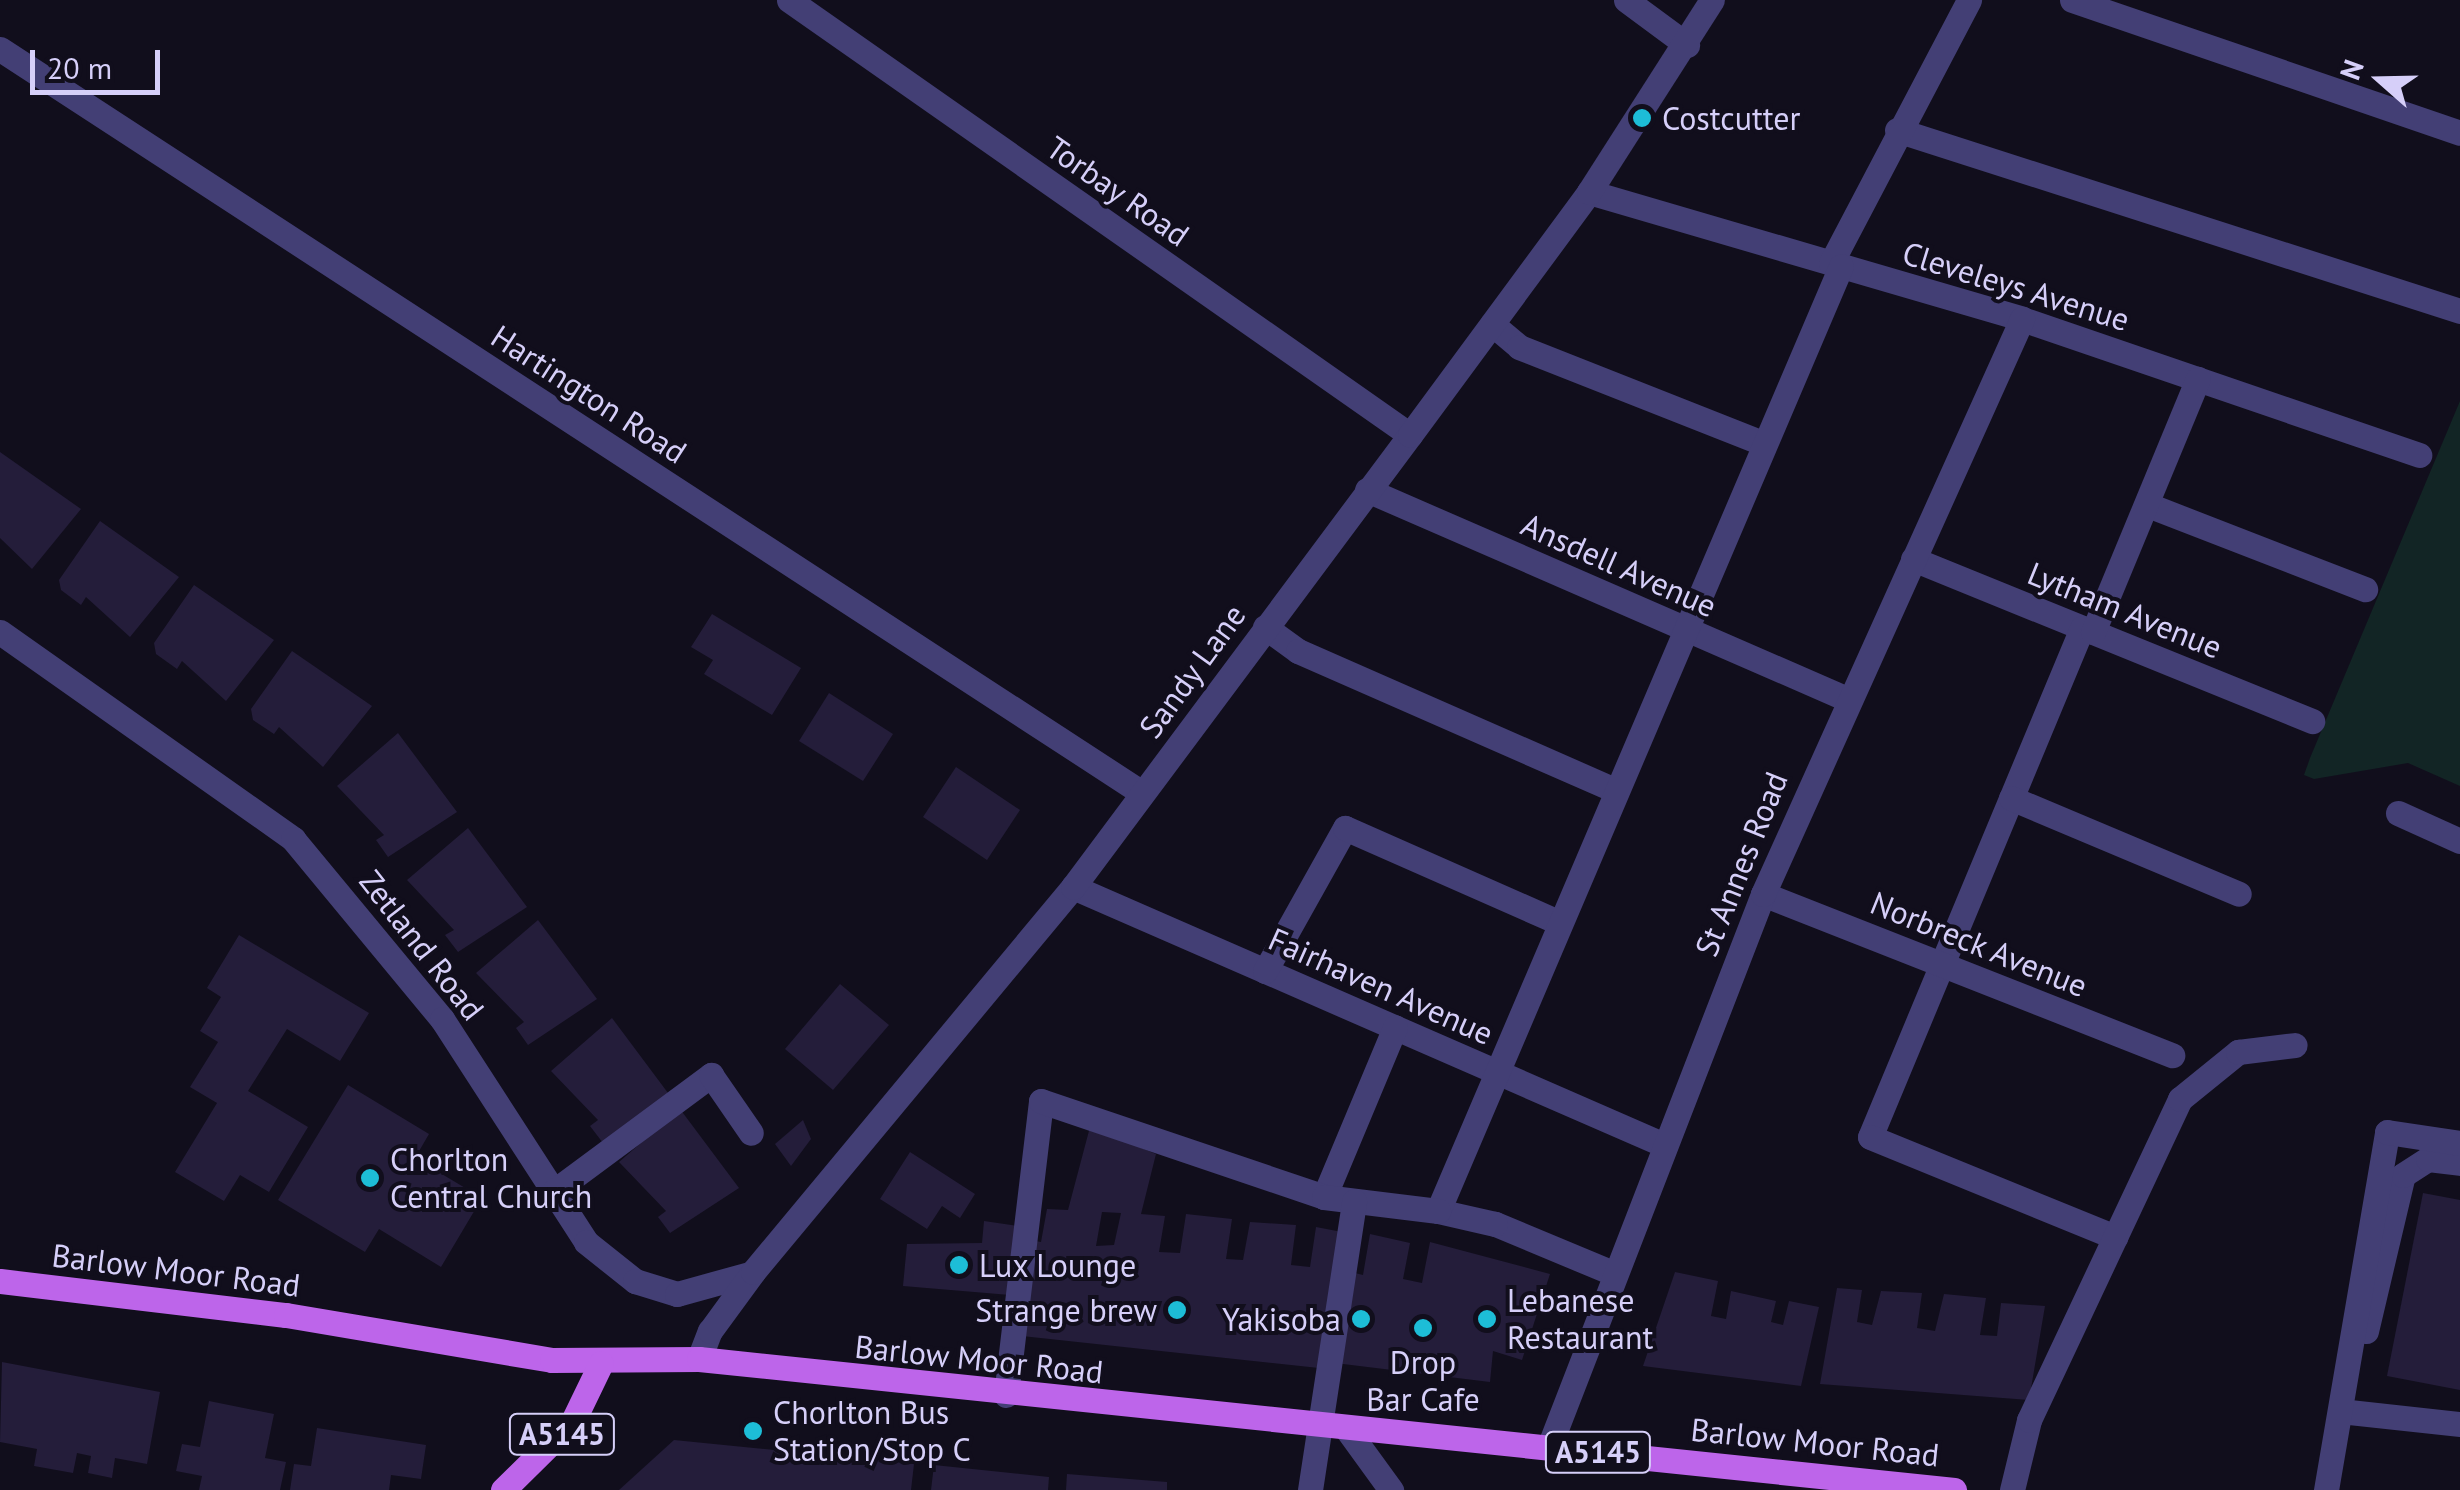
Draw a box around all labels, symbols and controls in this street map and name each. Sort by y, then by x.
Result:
scale bar [35,30,165,92]
north arrow [2330,30,2430,130]
text: 20 m [47,48,112,87]
text: N [2331,55,2372,85]
place label: Costcutter [1662,99,1800,137]
marker: Costcutter [1631,107,1653,129]
street label: Torbay Road [1039,128,1197,254]
street label: Cleveleys Avenue [1897,233,2135,339]
street label: Hartington Road [484,317,694,471]
street label: Ansdell Avenue [1515,505,1723,625]
street label: Lytham Avenue [2022,553,2228,667]
street label: Sandy Lane [1130,596,1254,746]
street label: St Annes Road [1686,766,1796,962]
street label: Zetland Road [352,863,492,1027]
street label: Norbreck Avenue [1864,883,2094,1005]
street label: Fairhaven Avenue [1262,919,1500,1053]
place label: Chorlton Central Church [390,1141,592,1216]
marker: Chorlton Central Church [359,1167,381,1189]
street label: Barlow Moor Road [49,1236,303,1304]
place label: Lux Lounge [979,1246,1137,1284]
marker: Lux Lounge [948,1254,970,1276]
place label: Lebanese Restaurant [1507,1282,1653,1357]
place label: Strange brew [975,1291,1157,1329]
marker: Strange brew [1166,1299,1188,1321]
place label: Yakisoba [1222,1300,1341,1338]
marker: Yakisoba [1350,1308,1372,1330]
marker: Lebanese Restaurant [1476,1308,1498,1330]
marker: Drop Bar Cafe [1412,1317,1434,1339]
street label: Barlow Moor Road [852,1327,1106,1391]
place label: Drop Bar Cafe [1366,1344,1480,1419]
place label: Chorlton Bus Station/Stop C [773,1394,971,1469]
road number: A5145 [507,1409,617,1459]
street label: Barlow Moor Road [1688,1410,1942,1474]
marker: Chorlton Bus Station/Stop C [742,1420,764,1442]
road number: A5145 [1543,1427,1653,1477]

